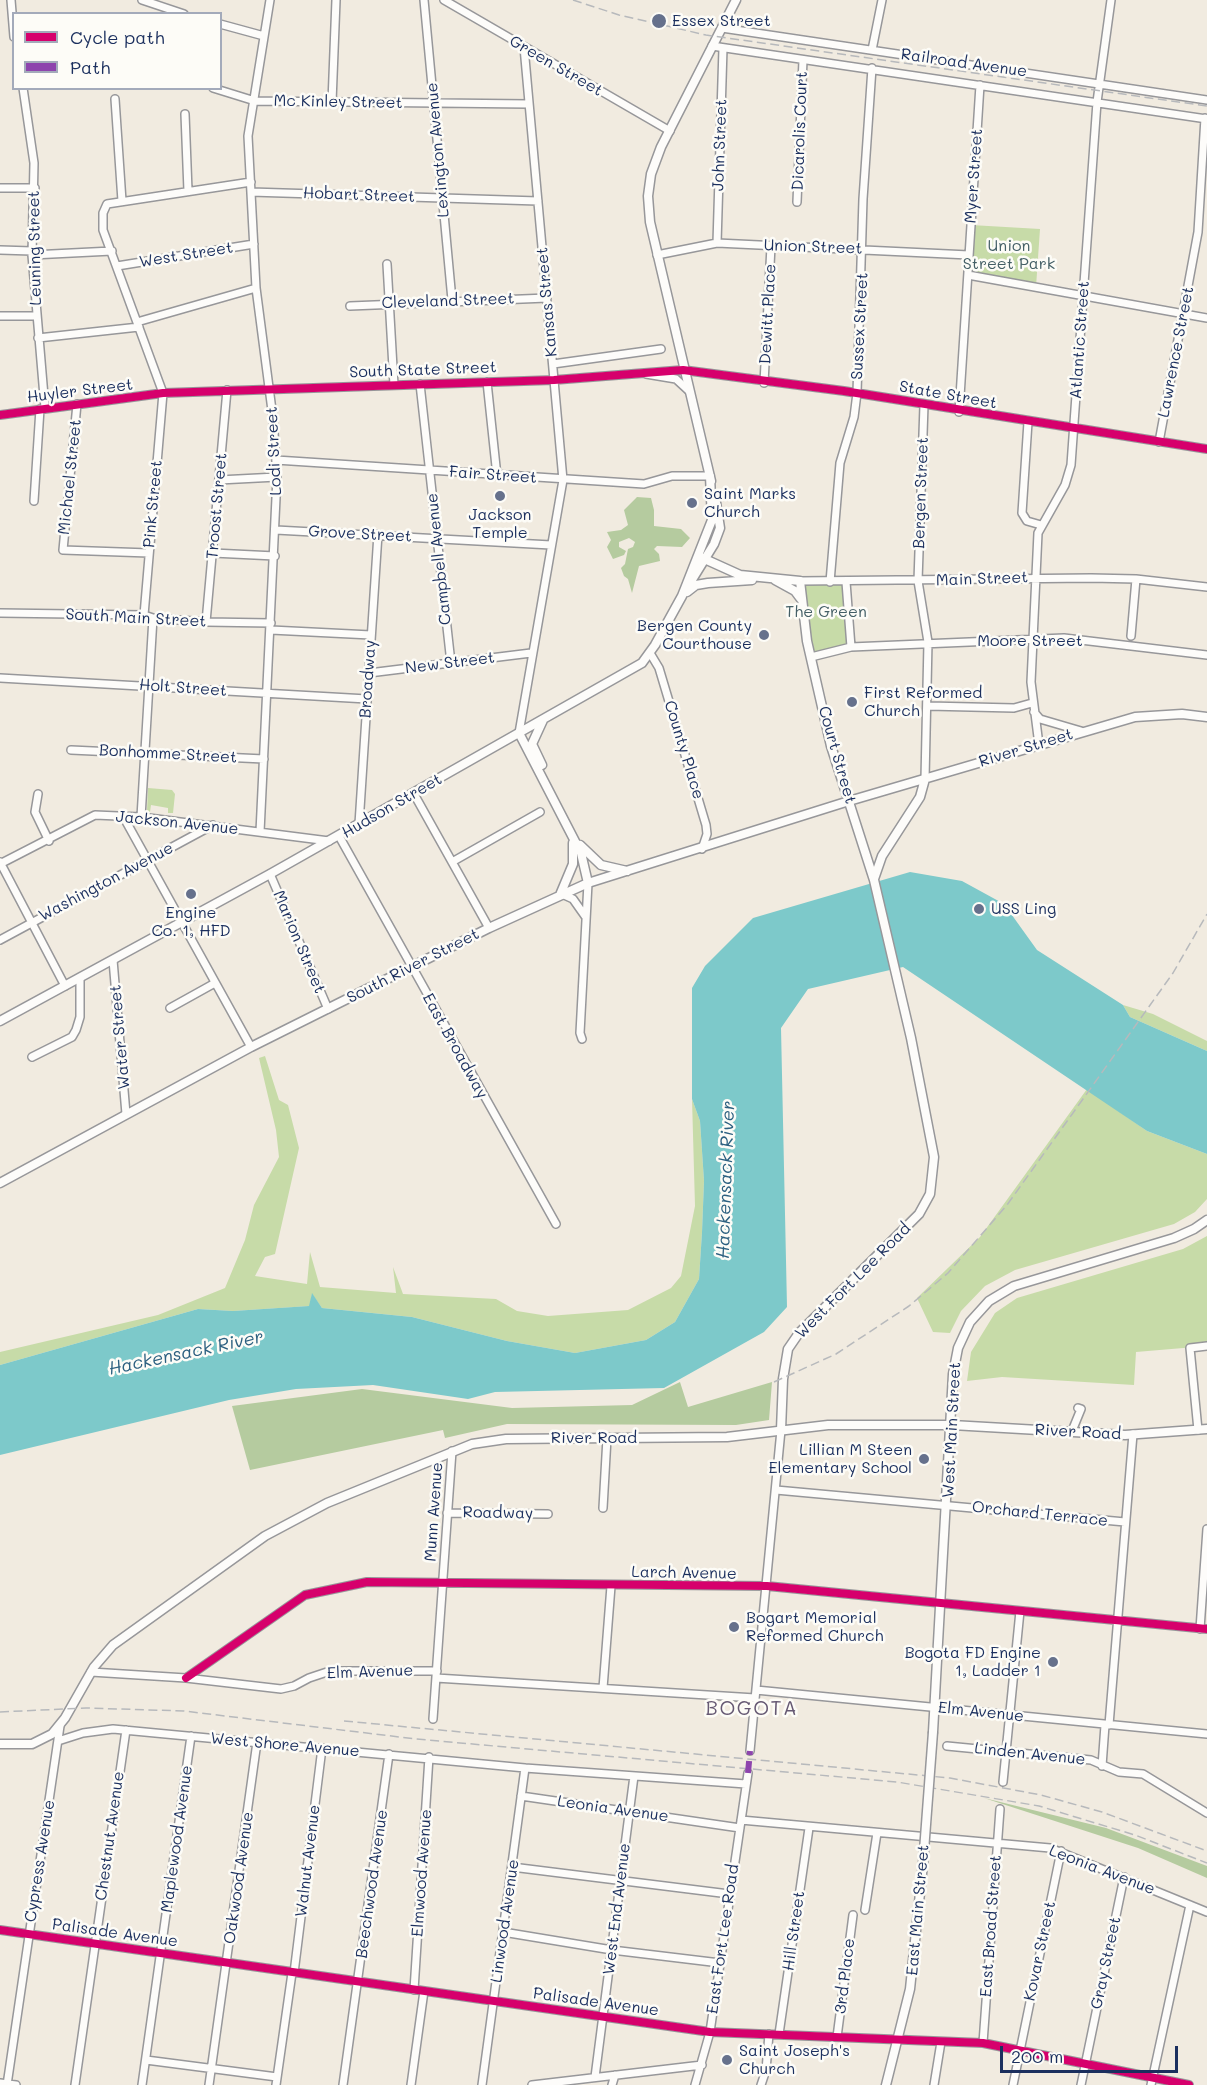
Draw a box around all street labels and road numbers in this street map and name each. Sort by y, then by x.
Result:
street label: Green Street [506,32,606,100]
street label: Railroad Avenue [900,45,1028,81]
street label: Dicarolis Court [788,71,812,191]
street label: Lexington Avenue [423,82,453,218]
street label: Mc Kinley Street [273,91,403,113]
street label: John Street [709,99,731,191]
street label: Myer Street [961,128,987,224]
street label: Hobart Street [303,183,415,207]
street label: Leuning Street [24,190,46,306]
street label: Union Street [763,236,863,258]
street label: West Street [138,238,234,272]
street label: Kansas Street [533,246,561,358]
street label: Dewitt Place [756,263,780,365]
street label: Sussex Street [848,272,872,380]
street label: Atlantic Street [1066,280,1094,400]
street label: Lawrence Street [1154,285,1198,419]
street label: Cleveland Street [381,289,515,313]
street label: South State Street [349,358,497,382]
street label: Huyler Street [26,375,134,407]
street label: State Street [898,377,998,413]
street label: Lodi Street [262,406,286,496]
street label: Michael Street [54,418,86,536]
street label: Bergen Street [909,437,933,549]
street label: Troost Street [203,452,231,560]
street label: Pink Street [140,459,166,549]
street label: Fair Street [448,462,538,488]
street label: Campbell Avenue [423,492,455,626]
street label: Grove Street [308,522,412,546]
street label: Main Street [935,568,1029,590]
street label: South Main Street [65,605,207,631]
street label: Moore Street [977,631,1083,651]
street label: Broadway [356,639,380,719]
street label: New Street [404,648,496,678]
street label: Holt Street [138,675,228,701]
street label: County Place [660,698,708,802]
street label: Court Street [814,704,860,806]
street label: River Street [977,725,1075,771]
street label: Bonhomme Street [98,741,238,767]
street label: Hudson Street [338,770,446,842]
street label: Jackson Avenue [115,807,239,839]
street label: Washington Avenue [35,838,177,926]
street label: Marion Street [269,888,329,996]
street label: South River Street [344,924,482,1008]
street label: Water Street [106,984,134,1090]
street label: East Broadway [418,990,492,1102]
street label: West Fort Lee Road [791,1219,915,1343]
street label: West Main Street [939,1361,965,1499]
street label: River Road [1034,1420,1122,1444]
street label: River Road [551,1428,637,1448]
street label: Munn Avenue [421,1462,447,1562]
street label: Orchard Terrace [971,1497,1109,1531]
street label: Roadway [463,1503,533,1523]
street label: Larch Avenue [631,1562,737,1584]
street label: Elm Avenue [326,1661,414,1683]
street label: Elm Avenue [937,1698,1025,1726]
street label: West Shore Avenue [210,1729,360,1761]
street label: Linden Avenue [974,1739,1086,1769]
street label: Maplewood Avenue [157,1764,197,1914]
street label: Chestnut Avenue [91,1770,129,1902]
street label: Leonia Avenue [556,1792,670,1826]
street label: Cypress Avenue [21,1798,59,1924]
street label: Walnut Avenue [292,1804,324,1918]
street label: Beechwood Avenue [352,1808,392,1960]
street label: Elmwood Avenue [408,1809,436,1937]
street label: Oakwood Avenue [220,1811,258,1945]
street label: Leonia Avenue [1046,1841,1158,1899]
street label: West End Avenue [599,1842,635,1976]
street label: East Main Street [903,1844,933,1976]
street label: East Broad Street [976,1854,1006,1998]
street label: Linwood Avenue [487,1858,523,1984]
street label: East Fort Lee Road [703,1863,743,2015]
street label: Hill Street [779,1890,809,1972]
street label: Kovar Street [1020,1899,1060,2003]
street label: Palisade Avenue [51,1915,179,1951]
street label: Gray Street [1087,1915,1125,2011]
street label: 3rd Place [831,1937,859,2015]
street label: Palisade Avenue [532,1984,660,2020]

